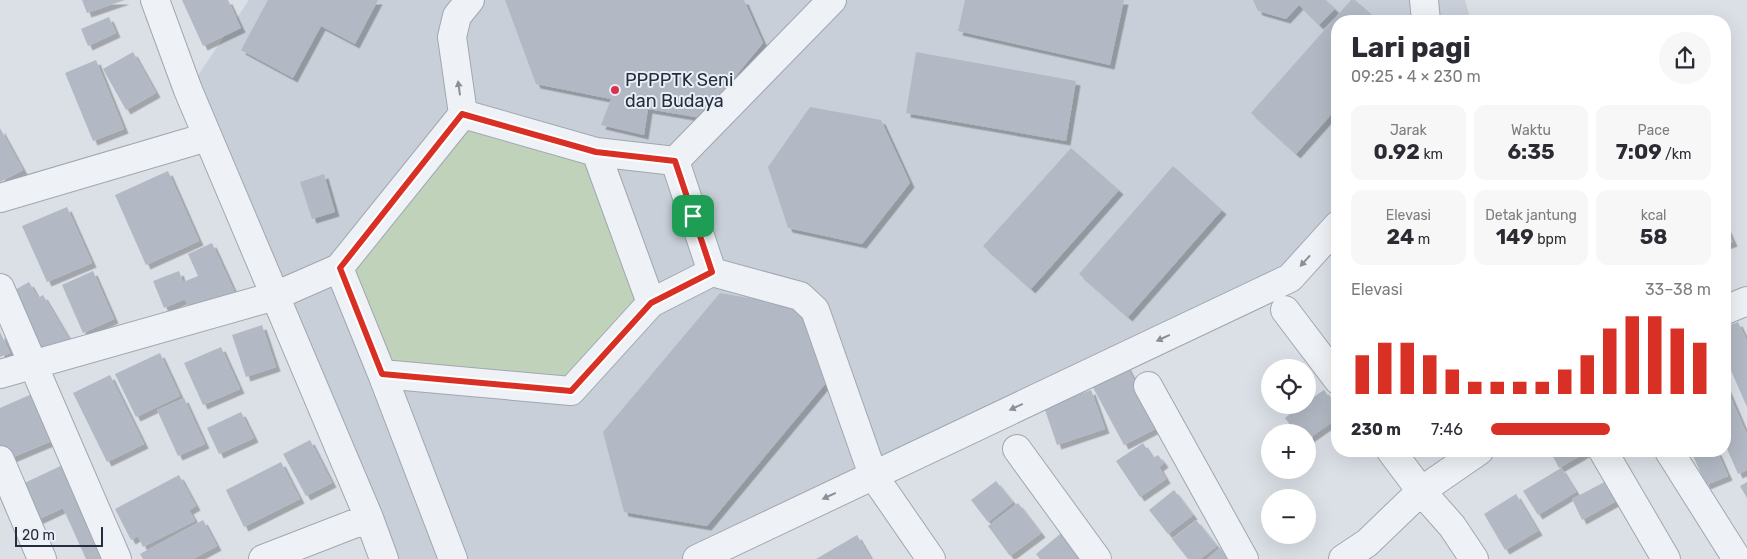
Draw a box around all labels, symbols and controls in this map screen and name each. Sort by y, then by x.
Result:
text: Lari pagi [1351,31,1471,64]
button: share [1659,32,1711,84]
text: 09:25 · 4 × 230 m [1351,67,1481,86]
place label: PPPPTK Seni dan Budaya [625,69,733,112]
one-way arrow [455,80,463,96]
marker: PPPPTK Seni dan Budaya [609,84,621,96]
text: Jarak [1390,122,1427,139]
text: Waktu [1511,122,1551,139]
text: Pace [1638,122,1670,139]
text: 0.92 [1374,139,1420,164]
text: 6:35 [1507,139,1555,164]
text: 7:09 [1616,139,1662,164]
text: km [1420,146,1443,163]
text: /km [1662,146,1692,163]
pin [672,195,714,237]
icon: arrive [679,202,707,230]
text: Elevasi [1386,207,1431,224]
text: Detak jantung [1485,207,1577,224]
text: kcal [1641,207,1667,224]
text: 24 [1386,224,1414,249]
text: 149 [1496,224,1534,249]
text: 58 [1640,224,1668,249]
text: m [1414,231,1430,248]
text: bpm [1534,231,1566,248]
one-way arrow [1299,254,1311,266]
text: Elevasi [1351,280,1403,299]
text: 33–38 m [1645,280,1711,299]
one-way arrow [1156,334,1170,342]
map controls [1261,359,1316,544]
button: locate [1261,359,1316,414]
one-way arrow [1009,403,1023,411]
text: 230 m [1351,420,1401,439]
text: 7:46 [1431,420,1463,439]
button: + [1261,424,1316,479]
button: − [1261,489,1316,544]
one-way arrow [822,492,836,500]
scale bar [15,524,102,547]
text: 20 m [22,527,55,544]

